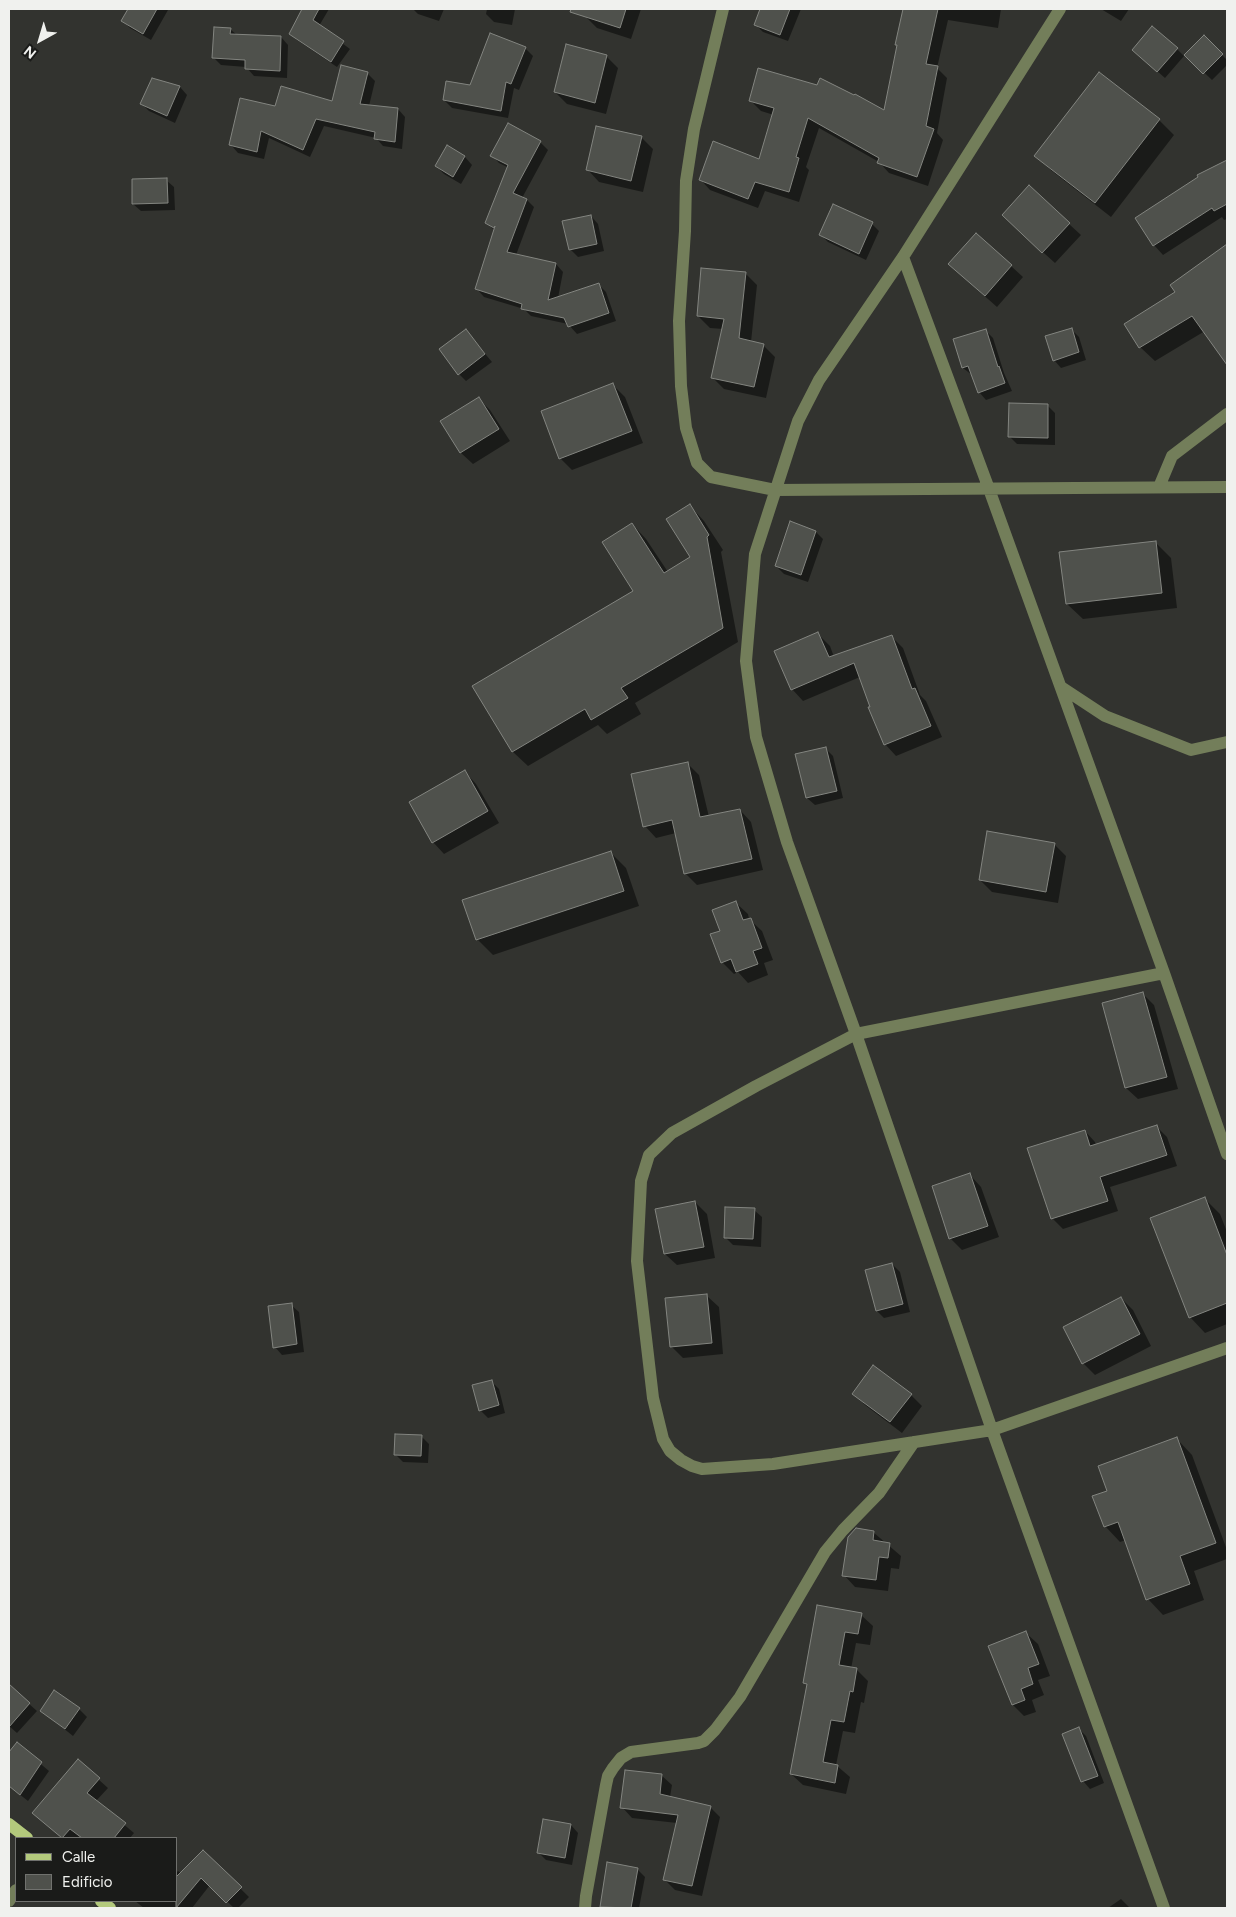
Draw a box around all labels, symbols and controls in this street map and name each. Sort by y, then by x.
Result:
north arrow [15,15,65,65]
text: N [21,42,40,62]
legend [15,1837,178,1902]
text: Calle [62,1848,95,1866]
text: Edificio [62,1873,112,1891]

